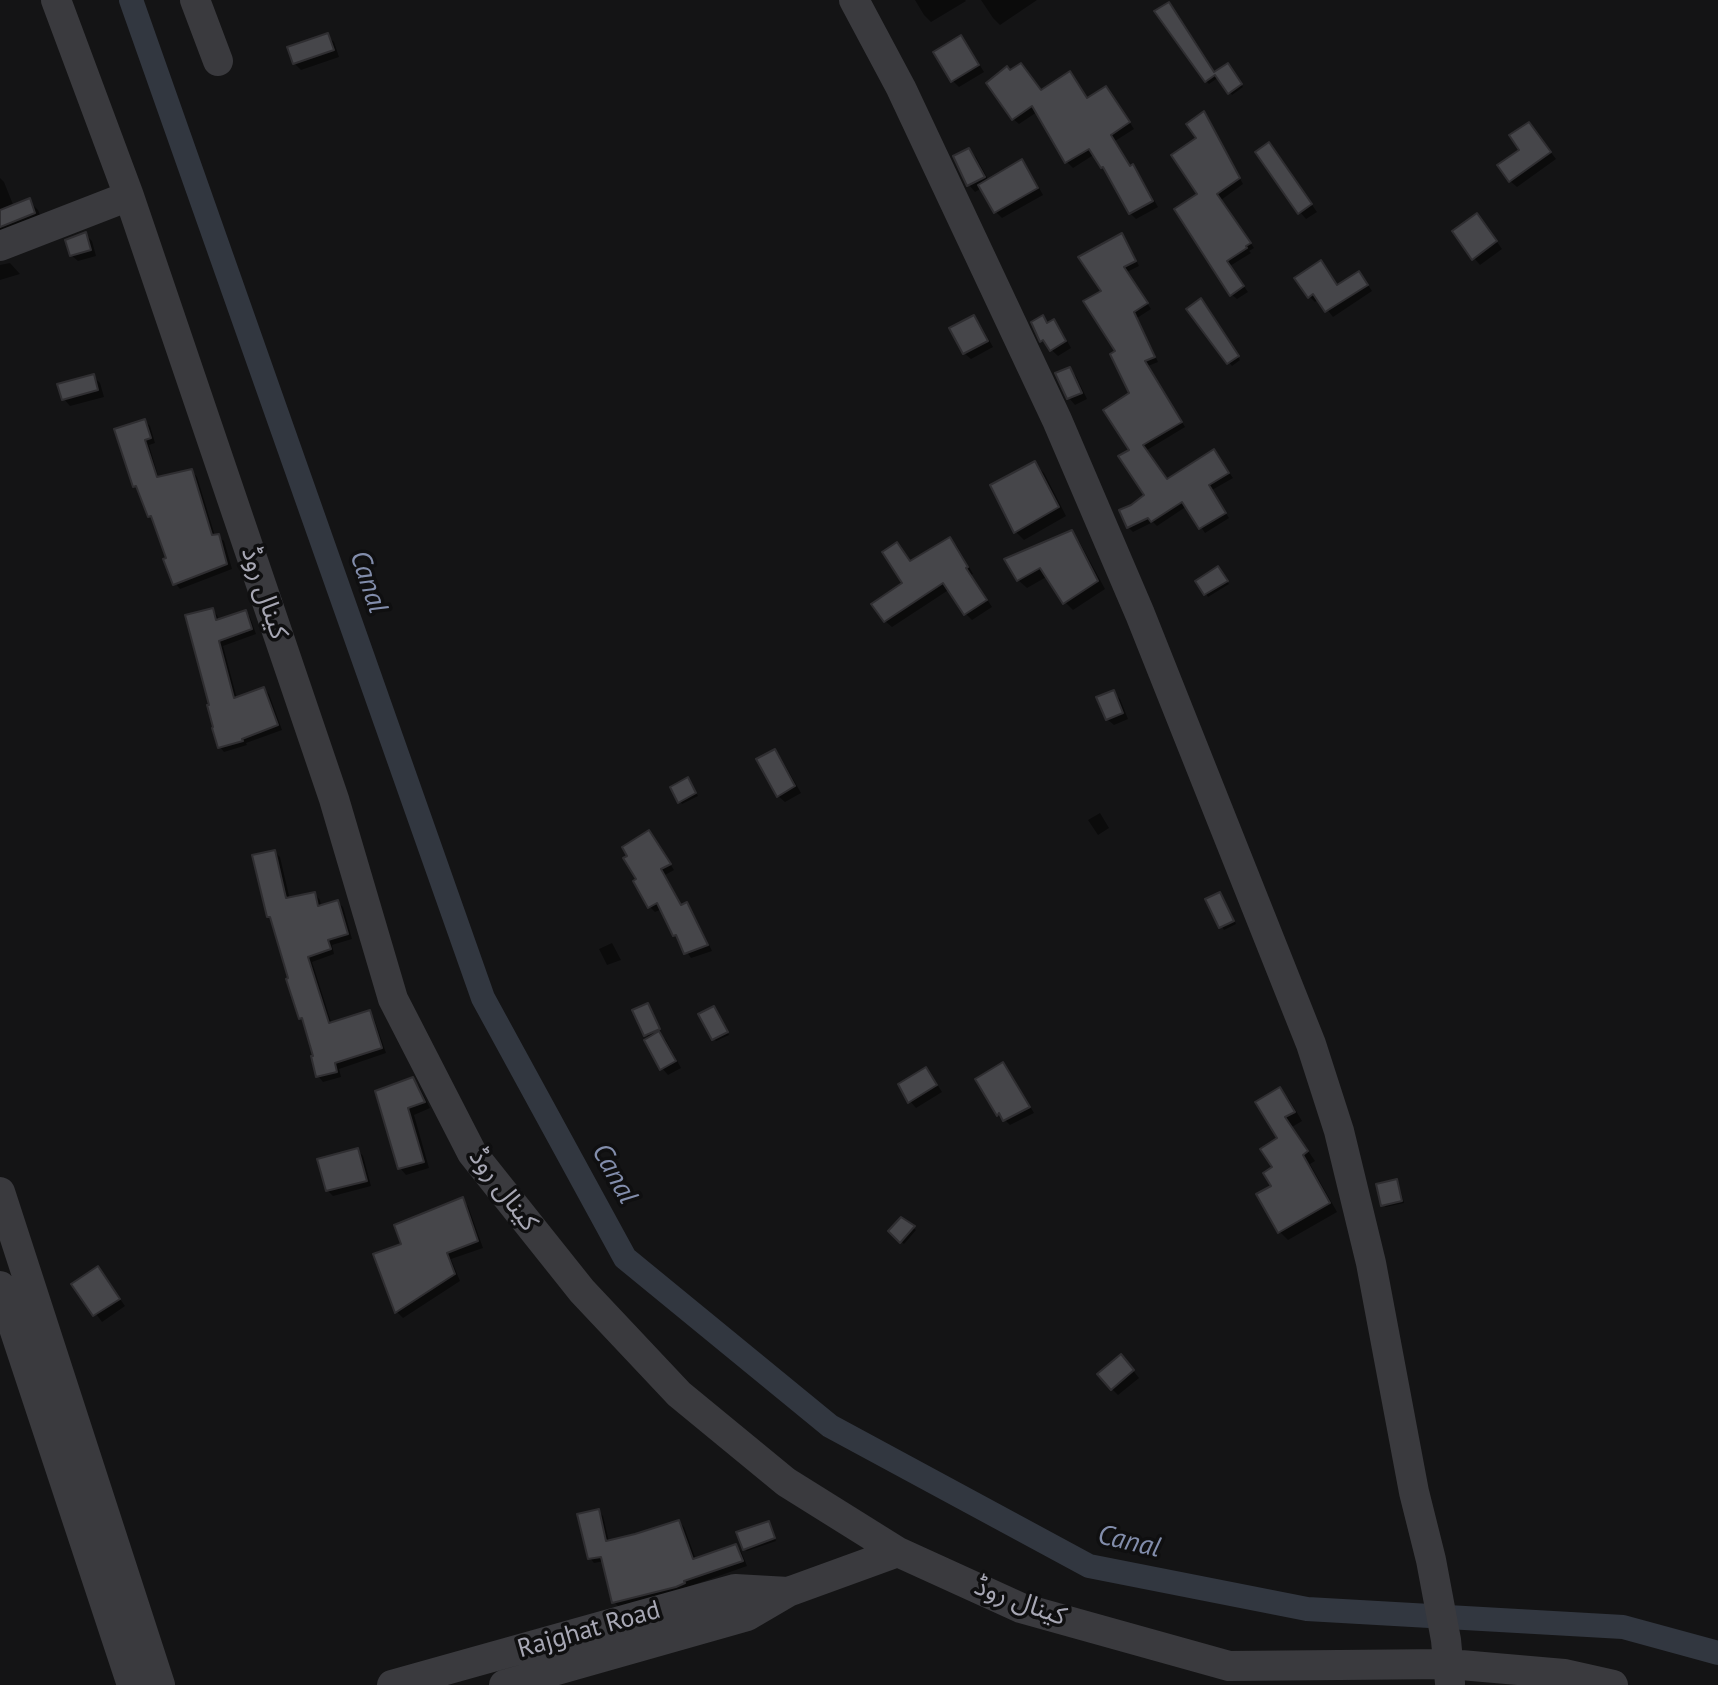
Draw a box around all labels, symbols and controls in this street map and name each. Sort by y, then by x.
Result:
street label: کینال روڈ [234,543,294,643]
water label: Canal [342,546,394,618]
water label: Canal [584,1138,644,1210]
street label: کینال روڈ [462,1142,544,1238]
water label: Canal [1094,1518,1164,1566]
street label: کینال روڈ [970,1571,1070,1633]
street label: Rajghat Road [514,1595,664,1665]

